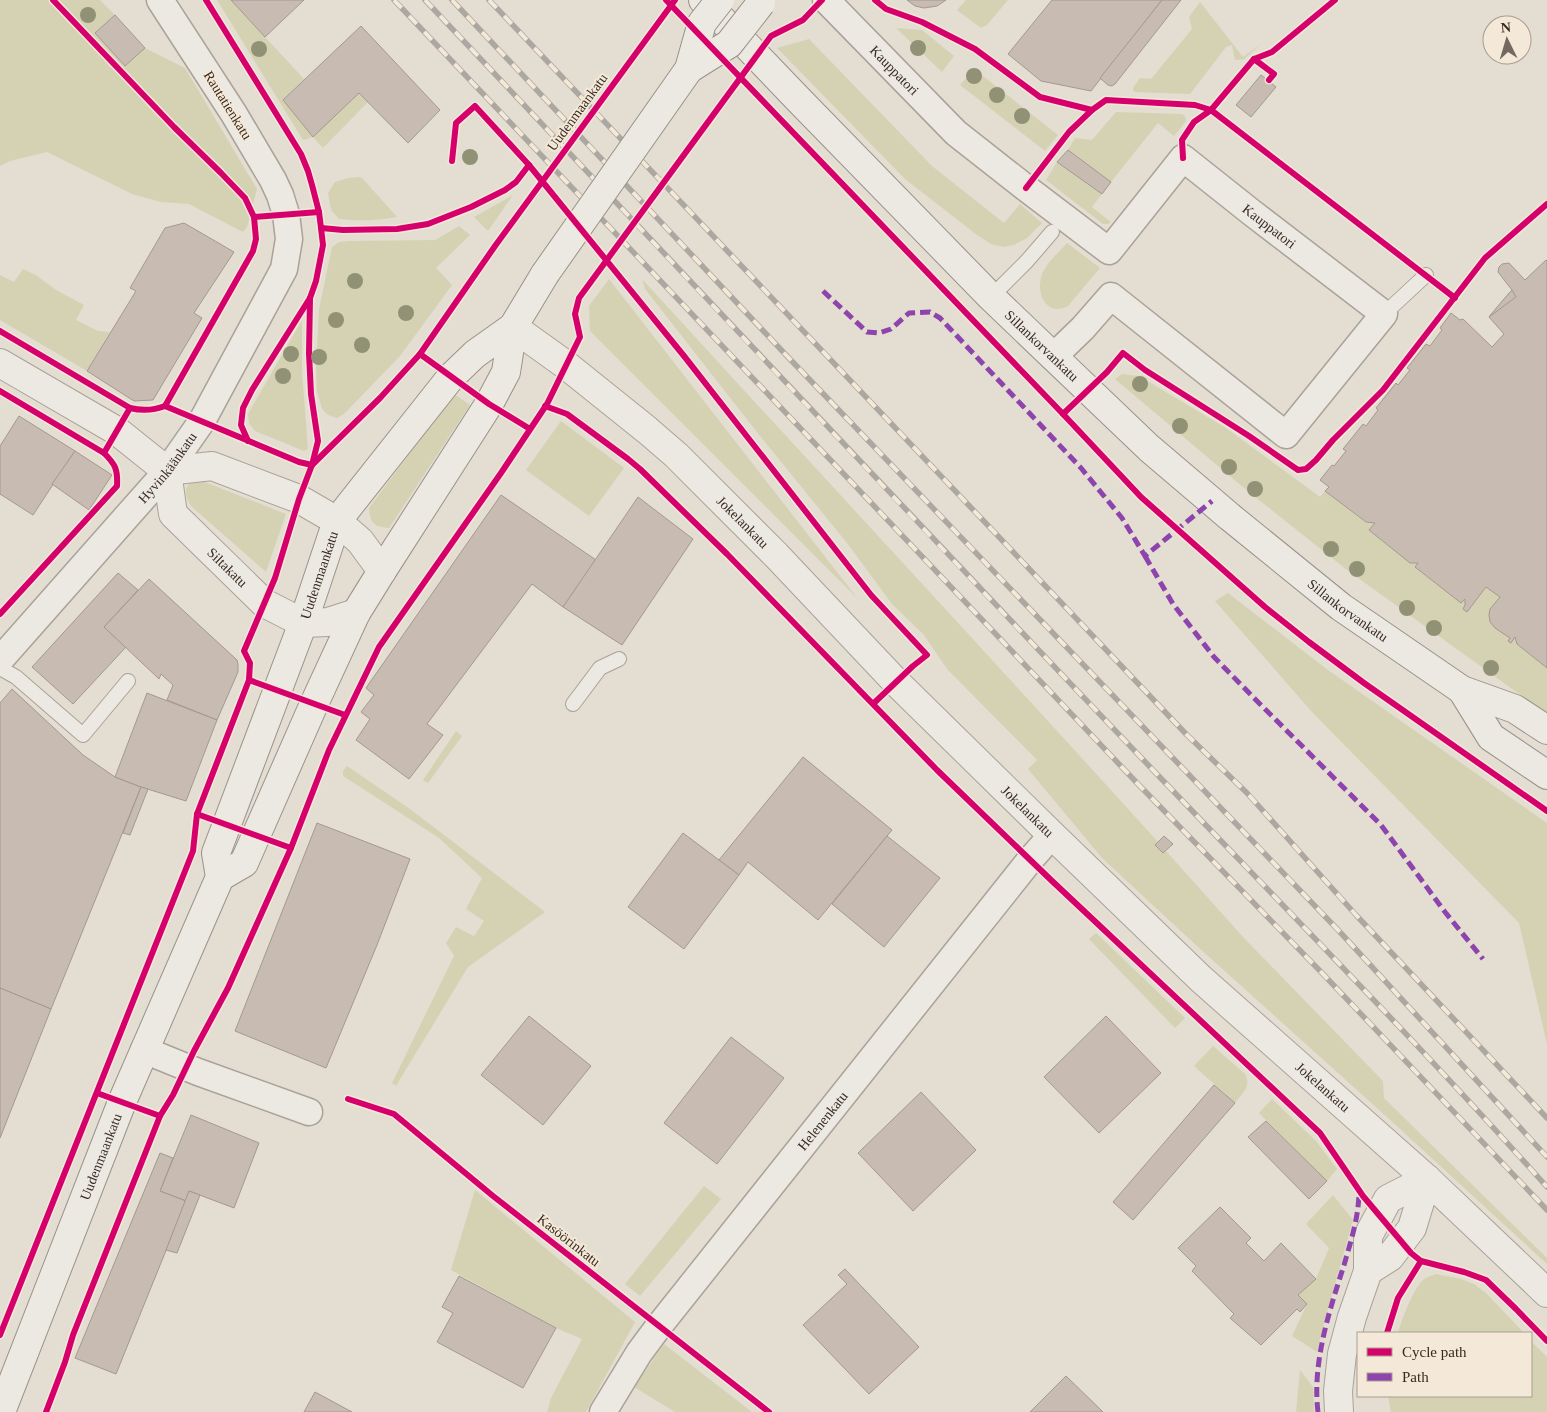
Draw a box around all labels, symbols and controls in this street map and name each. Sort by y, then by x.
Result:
north arrow [1482,15,1532,65]
text: N [1500,20,1512,35]
street label: Kauppatori [867,43,922,98]
street label: Rautatienkatu [201,68,255,142]
street label: Uudenmaankatu [544,71,610,154]
street label: Kauppatori [1239,201,1299,252]
street label: Sillankorvankatu [1002,307,1081,384]
street label: Hyvinkäänkatu [135,430,200,506]
street label: Jokelankatu [714,493,772,551]
street label: Uudenmaankatu [298,529,341,621]
street label: Siltakatu [204,545,250,590]
street label: Sillankorvankatu [1305,576,1391,645]
street label: Jokelankatu [998,783,1056,840]
street label: Jokelankatu [1293,1059,1353,1115]
street label: Helenenkatu [795,1089,851,1153]
street label: Uudenmaankatu [77,1111,125,1202]
street label: Kasöörinkatu [534,1211,603,1270]
legend [1357,1332,1532,1397]
text: Cycle path [1402,1344,1467,1360]
text: Path [1402,1369,1429,1385]

